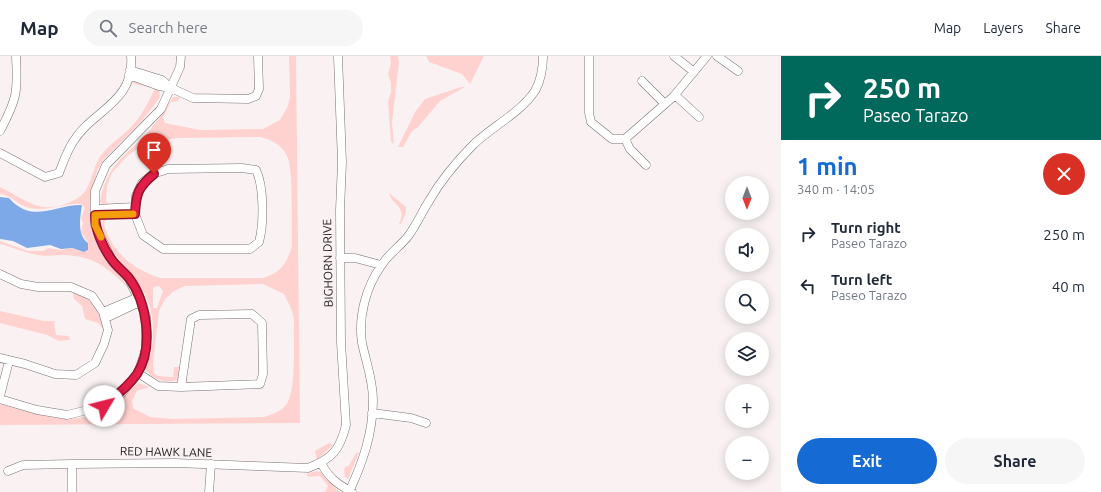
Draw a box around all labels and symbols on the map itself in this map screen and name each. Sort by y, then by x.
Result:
pin [137,133,171,174]
north arrow [725,176,769,220]
street label: BIGHORN DRIVE [320,218,335,307]
position arrow [83,385,125,427]
street label: RED HAWK LANE [120,444,212,459]

